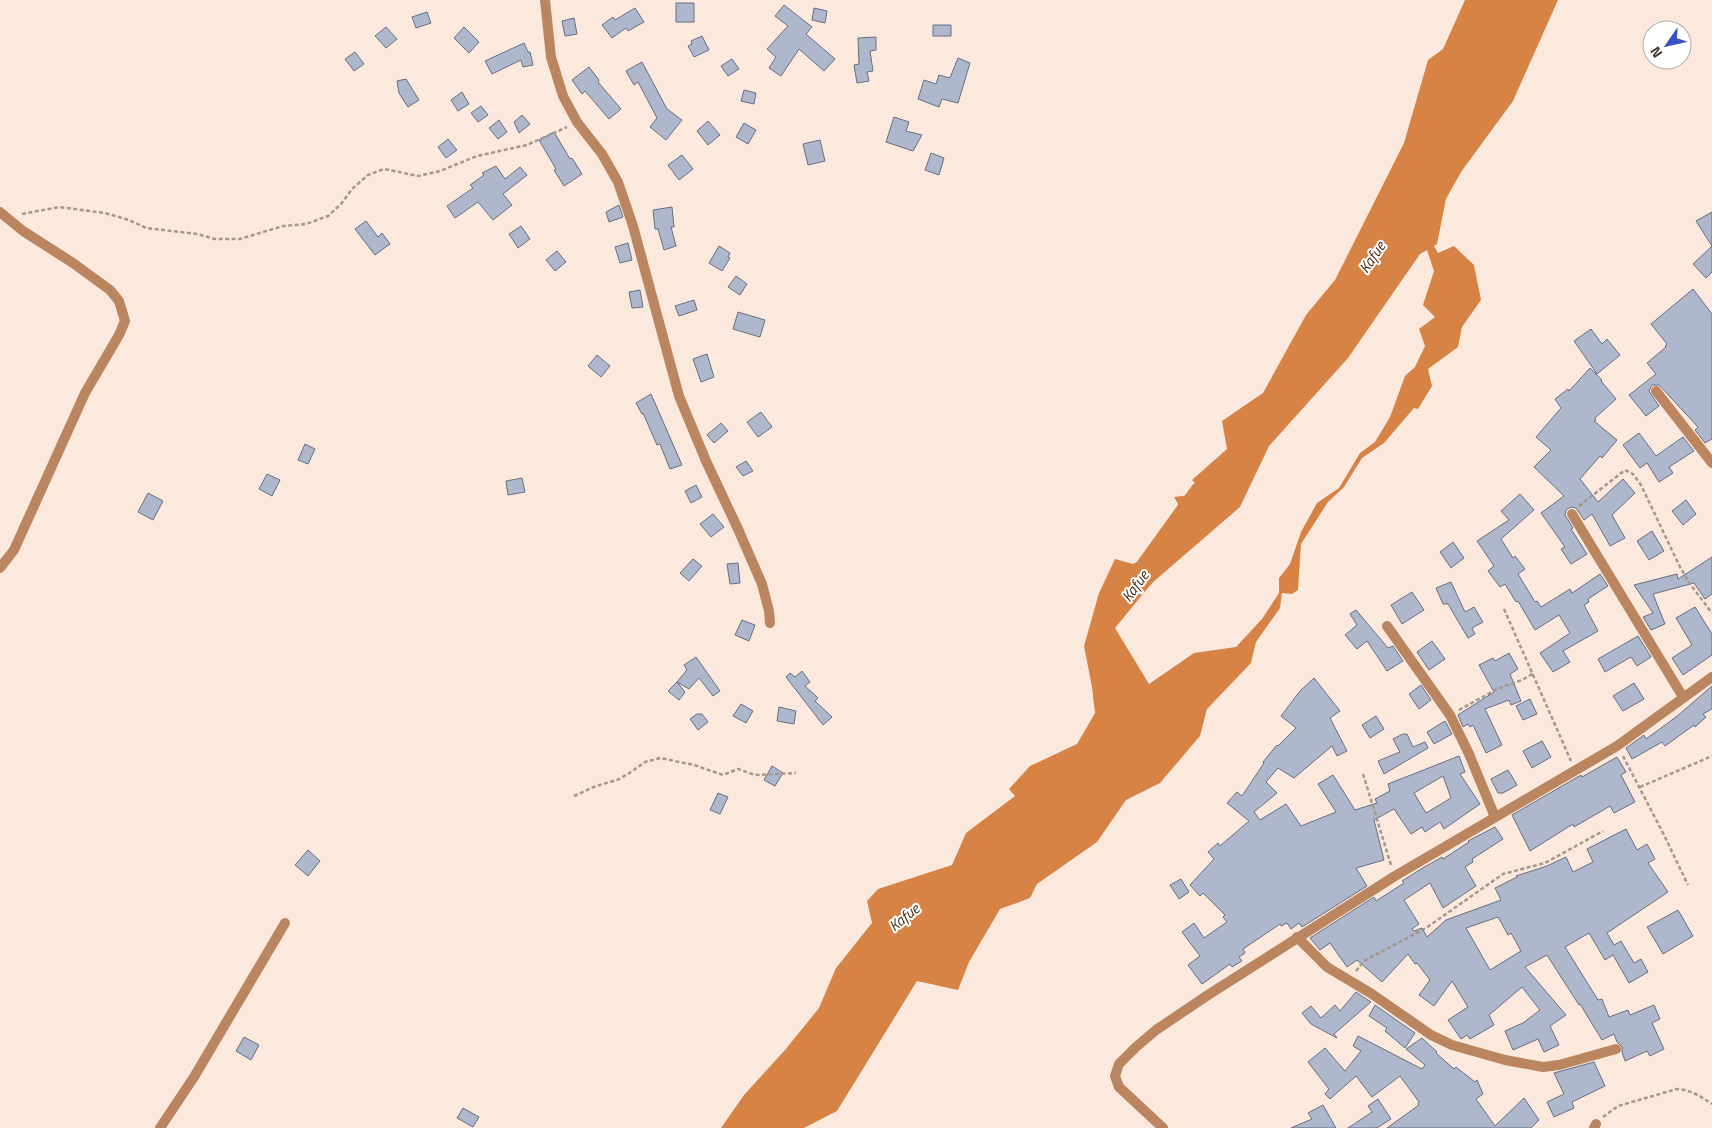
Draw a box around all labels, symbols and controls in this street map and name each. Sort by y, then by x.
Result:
north arrow [1642,20,1692,70]
text: N [1644,43,1667,62]
water label: Kafue [1353,236,1392,278]
water label: Kafue [1116,565,1155,607]
water label: Kafue [884,897,925,937]

